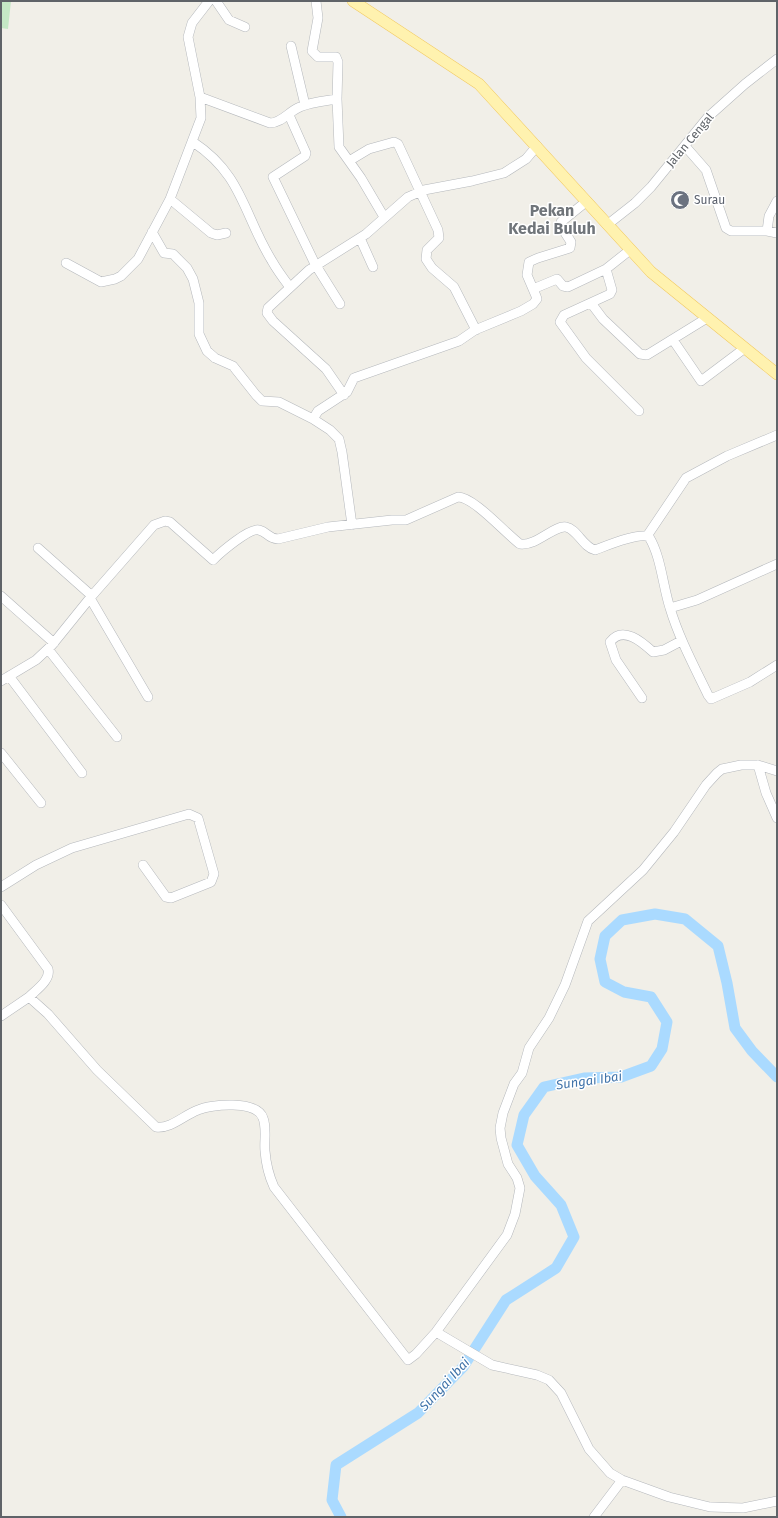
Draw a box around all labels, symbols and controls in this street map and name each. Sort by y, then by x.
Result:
street label: Jalan Cengal [663,110,717,170]
mosque icon: Surau [669,189,691,211]
place label: Surau [694,193,725,207]
district label: Pekan Kedai Buluh [508,201,596,238]
water label: Sungai Ibai [554,1068,623,1093]
water label: Sungai Ibai [416,1355,473,1414]

